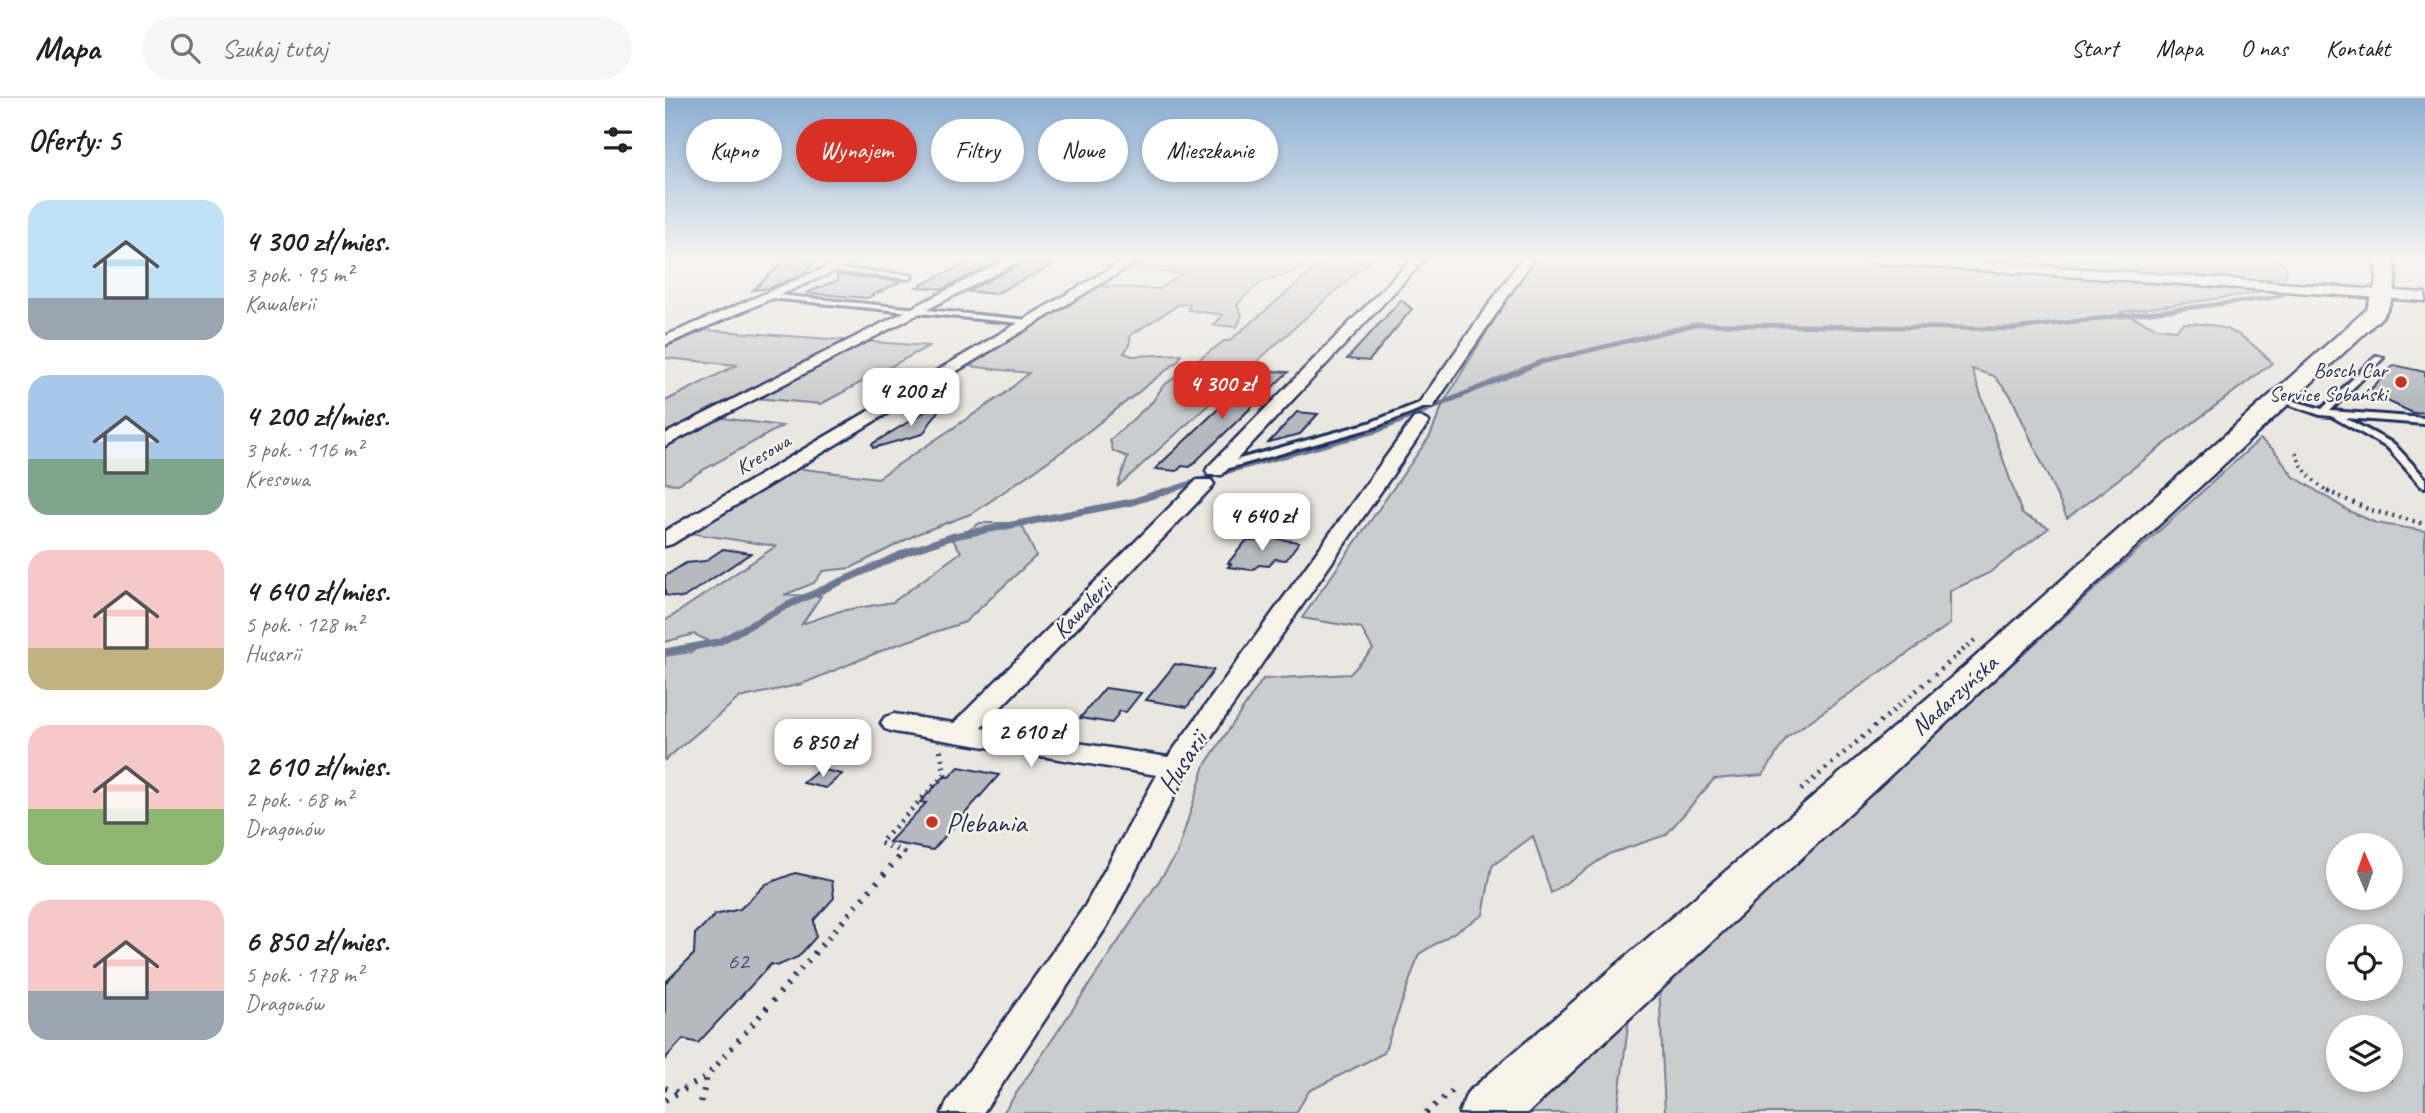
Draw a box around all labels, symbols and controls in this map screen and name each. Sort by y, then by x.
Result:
search box [142,17,632,80]
text: Mapa [35,27,100,69]
icon: search [166,29,204,67]
text: Szukaj tutaj [222,32,328,65]
text: Start [2071,33,2118,63]
text: Mapa [2156,33,2203,63]
text: O nas [2241,33,2288,63]
text: Kontakt [2326,33,2390,63]
chip: Kupno [686,119,782,182]
chip: Wynajem [796,119,917,182]
chip: Filtry [931,119,1024,182]
chip: Nowe [1038,119,1128,182]
chip: Mieszkanie [1142,119,1278,182]
text: Oferty: 5 [28,121,120,159]
icon: filters [599,121,637,159]
text: 4 300 zł/mies. [245,222,389,260]
icon: home [84,228,168,312]
text: 3 pok. · 95 m² [245,260,353,289]
text: Kawalerii [245,289,315,318]
place label: Bosch Car Service Sobański [2269,357,2390,407]
pin: 4 300 zł [1150,362,1294,421]
pin: 4 200 zł [839,368,983,428]
text: 4 300 zł [1190,369,1254,398]
marker: Bosch Car Service Sobański [2393,374,2409,390]
text: 4 200 zł [879,376,943,405]
text: 4 200 zł/mies. [245,397,389,435]
icon: home [84,403,168,487]
street label: Kresowa [731,426,797,480]
text: 3 pok. · 116 m² [245,435,363,464]
text: Kresowa [245,464,310,493]
pin: 4 640 zł [1190,494,1334,553]
text: 4 640 zł [1229,501,1295,530]
street label: Kawalerii [1046,570,1120,645]
text: 4 640 zł/mies. [245,572,390,610]
icon: home [84,578,168,662]
text: 5 pok. · 128 m² [245,610,363,639]
text: Husarii [245,639,300,668]
street label: Nadarzyńska [1904,647,2005,742]
pin: 2 610 zł [959,710,1103,769]
text: 2 610 zł [998,717,1064,746]
pin: 6 850 zł [751,720,895,779]
street label: Husarii [1149,721,1217,800]
text: 6 850 zł [790,727,856,756]
text: 2 610 zł/mies. [245,747,390,785]
icon: home [84,753,168,837]
text: 2 pok. · 68 m² [245,785,353,814]
place label: Plebania [946,805,1028,840]
text: Dragonów [245,814,323,843]
marker: Plebania [924,814,940,830]
north arrow [2326,833,2403,910]
map controls [2326,833,2403,1092]
text: 6 850 zł/mies. [245,922,389,960]
button: locate [2326,924,2403,1001]
icon: home [84,928,168,1012]
house number: 62 [727,946,751,976]
text: 5 pok. · 178 m² [245,960,363,989]
text: Dragonów [245,989,323,1018]
button: layers [2326,1015,2403,1092]

